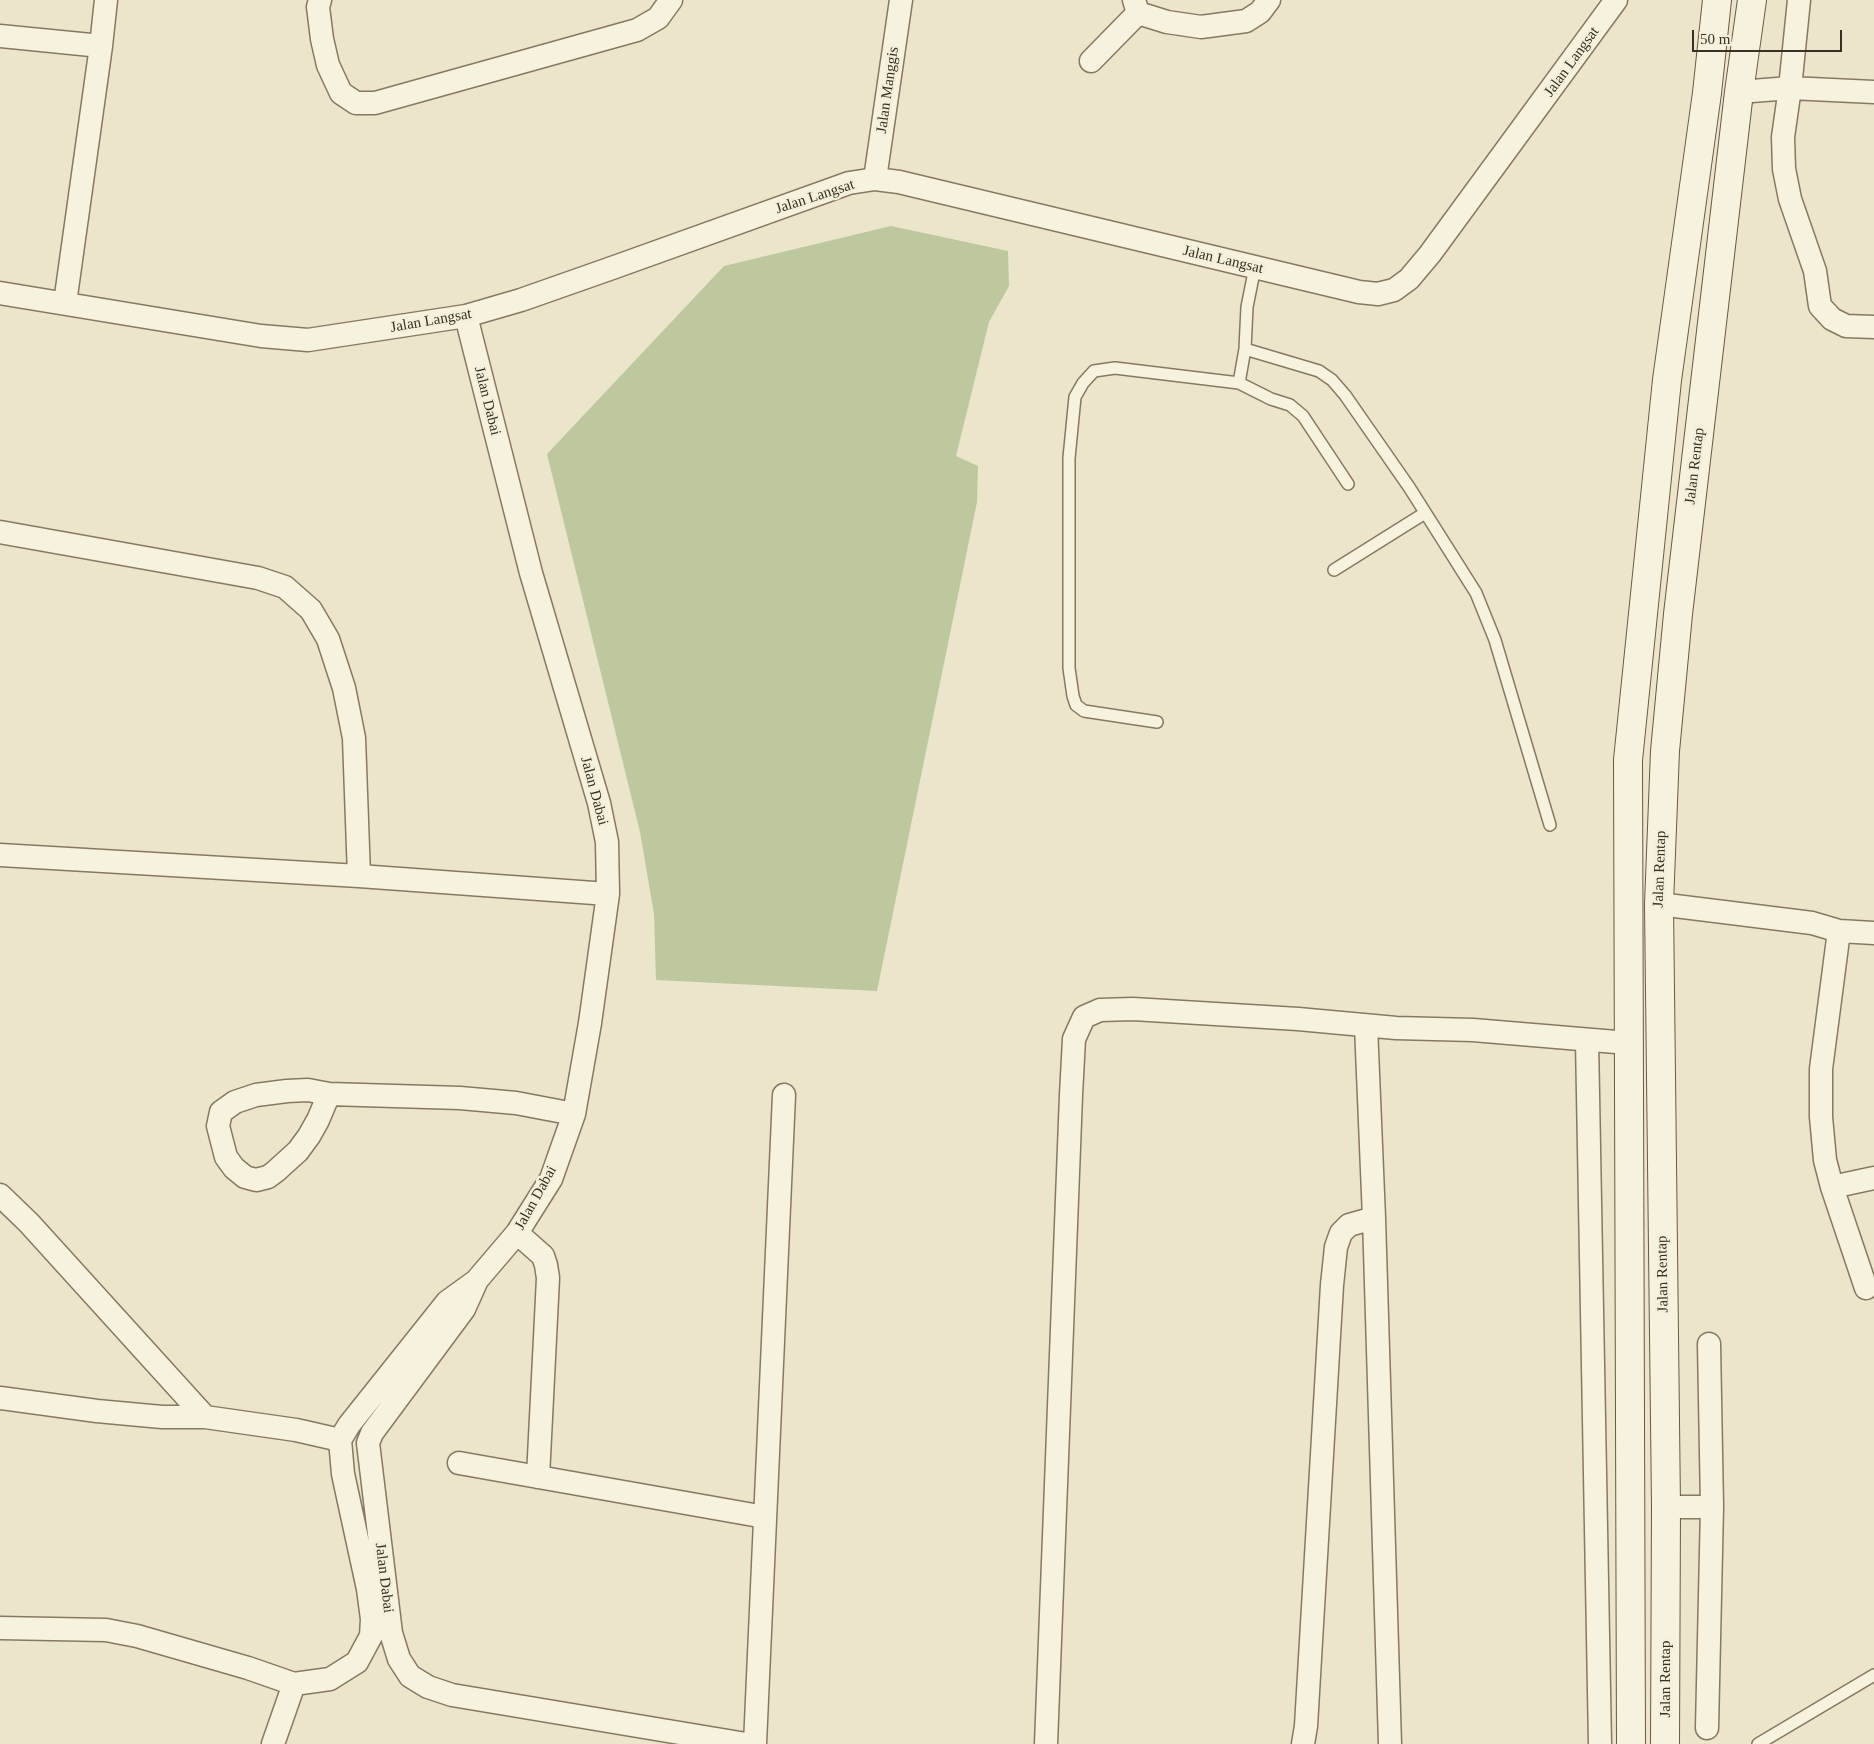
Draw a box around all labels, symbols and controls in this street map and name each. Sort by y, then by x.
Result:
scale bar [1694,20,1844,52]
street label: Jalan Langsat [1541,24,1603,100]
text: 50 m [1700,31,1730,47]
street label: Jalan Manggis [873,46,903,134]
street label: Jalan Langsat [773,176,857,218]
street label: Jalan Langsat [1181,242,1265,278]
street label: Jalan Langsat [389,305,473,337]
street label: Jalan Dabai [470,365,504,437]
street label: Jalan Rentap [1681,427,1709,505]
street label: Jalan Dabai [576,755,612,827]
street label: Jalan Rentap [1650,830,1670,908]
street label: Jalan Dabai [511,1163,561,1233]
street label: Jalan Rentap [1653,1235,1673,1313]
street label: Jalan Dabai [371,1542,397,1614]
street label: Jalan Rentap [1657,1640,1675,1718]

